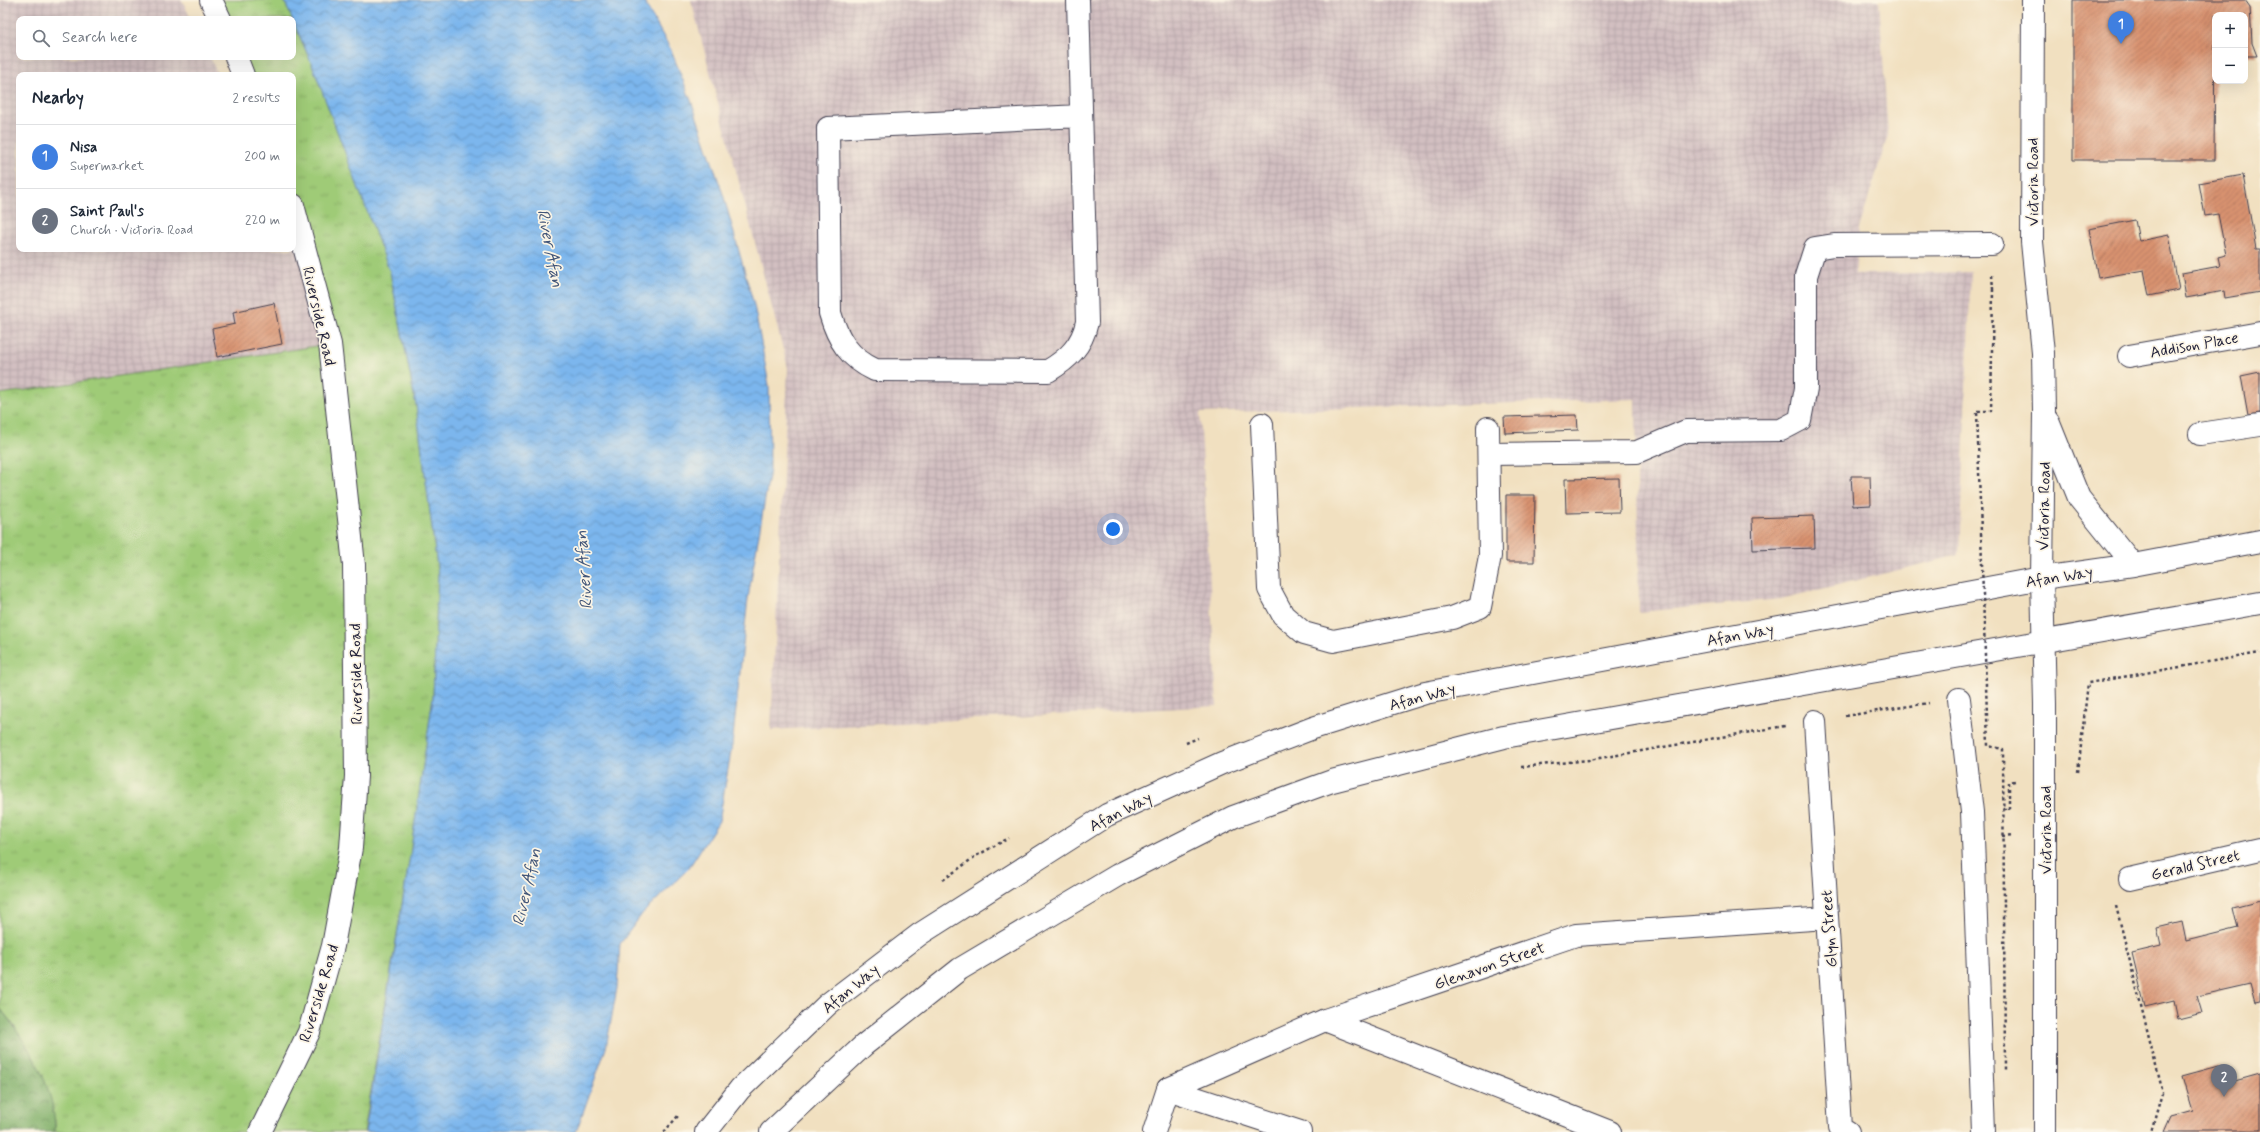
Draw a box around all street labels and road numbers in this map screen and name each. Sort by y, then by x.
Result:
street label: Victoria Road [2023,138,2044,226]
street label: Riverside Road [297,265,340,368]
street label: Addison Place [2148,327,2240,364]
street label: Victoria Road [2033,461,2056,551]
street label: Afan Way [2024,562,2094,593]
street label: Afan Way [1705,619,1775,652]
street label: Riverside Road [345,623,368,725]
street label: Afan Way [1387,679,1458,716]
street label: Victoria Road [2036,786,2057,874]
street label: Afan Way [1086,788,1156,837]
street label: Gerald Street [2149,845,2242,886]
street label: Glyn Street [1816,889,1843,968]
street label: Glenavon Street [1431,937,1548,995]
street label: Riverside Road [295,942,344,1045]
street label: Afan Way [818,960,884,1019]

